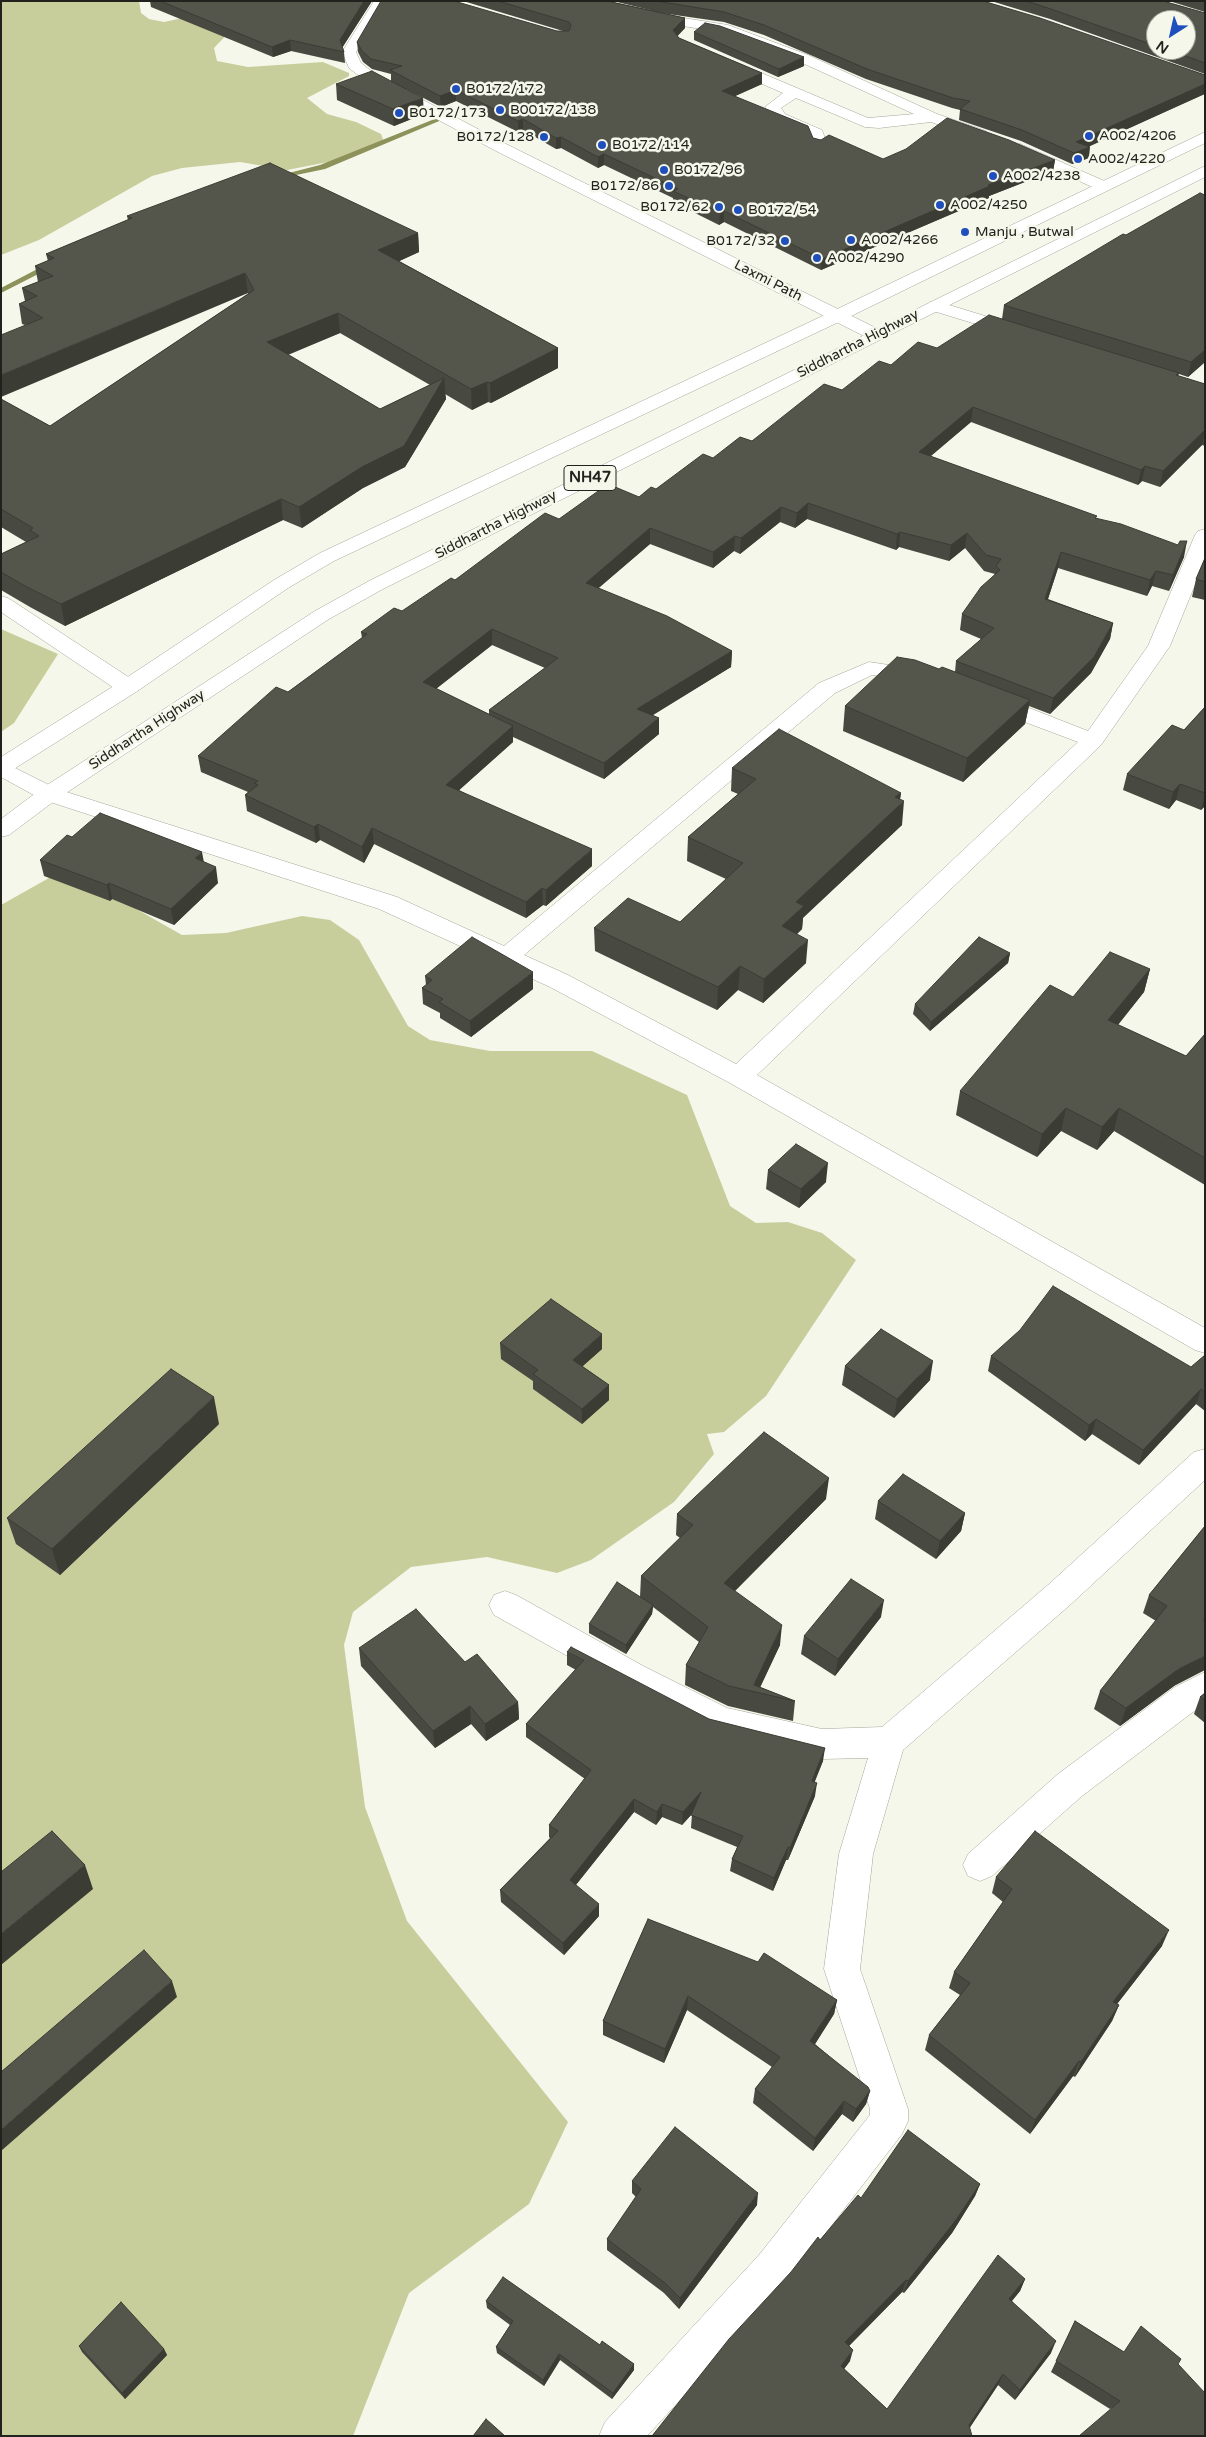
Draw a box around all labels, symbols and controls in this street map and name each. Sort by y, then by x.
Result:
north arrow [1146,10,1196,60]
text: N [1153,37,1172,57]
place label: B0172/172 [466,81,543,97]
marker: B0172/172 [450,83,462,95]
place label: B00172/138 [510,102,596,118]
marker: B00172/138 [494,104,506,116]
place label: B0172/173 [409,105,486,121]
marker: B0172/173 [393,107,405,119]
place label: A002/4206 [1099,128,1176,144]
place label: B0172/128 [457,129,534,145]
marker: A002/4206 [1083,130,1095,142]
marker: B0172/128 [538,131,550,143]
place label: B0172/114 [612,137,689,153]
marker: B0172/114 [596,139,608,151]
place label: A002/4220 [1088,151,1165,167]
marker: A002/4220 [1072,153,1084,165]
place label: B0172/96 [674,162,743,178]
marker: B0172/96 [658,164,670,176]
place label: A002/4238 [1003,168,1080,184]
marker: A002/4238 [987,170,999,182]
place label: B0172/86 [591,178,659,194]
marker: B0172/86 [663,180,675,192]
place label: A002/4250 [950,197,1027,213]
place label: B0172/62 [640,199,709,215]
marker: A002/4250 [934,199,946,211]
marker: B0172/62 [713,201,725,213]
place label: B0172/54 [748,202,817,218]
marker: B0172/54 [732,204,744,216]
place label: Manju , Butwal [975,224,1074,240]
marker: Manju , Butwal [959,226,971,238]
place label: A002/4266 [861,232,938,248]
place label: B0172/32 [706,233,775,249]
marker: A002/4266 [845,234,857,246]
marker: B0172/32 [779,235,791,247]
place label: A002/4290 [827,250,904,266]
marker: A002/4290 [811,252,823,264]
street label: Laxmi Path [731,257,805,305]
street label: Siddhartha Highway [794,306,922,382]
road number: NH47 [564,466,616,490]
street label: Siddhartha Highway [432,487,560,563]
street label: Siddhartha Highway [86,686,208,774]

